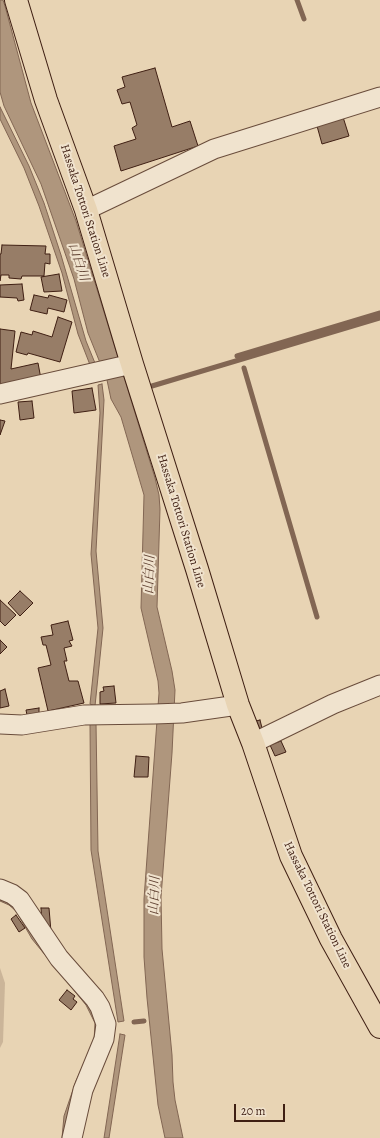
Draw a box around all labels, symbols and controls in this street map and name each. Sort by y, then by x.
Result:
street label: Hassaka Tottori Station Line [57,143,113,279]
water label: 山白川 [65,241,91,283]
street label: Hassaka Tottori Station Line [154,452,208,590]
water label: 山白川 [142,555,158,595]
street label: Hassaka Tottori Station Line [280,839,354,971]
water label: 山白川 [147,876,163,916]
scale bar [236,1096,287,1122]
text: 20 m [241,1103,265,1119]

